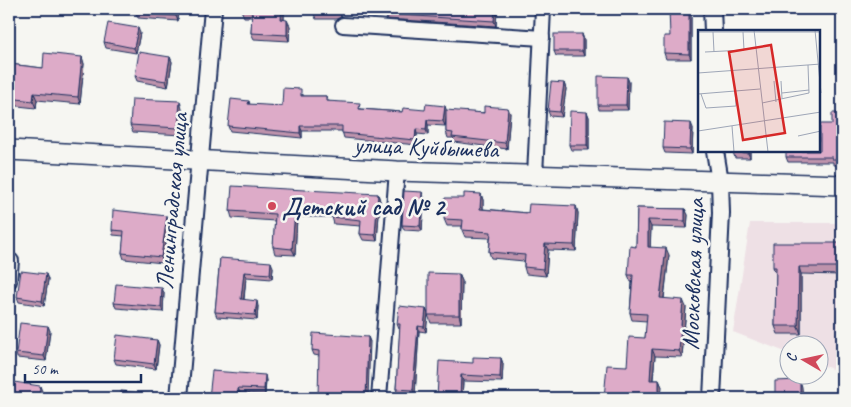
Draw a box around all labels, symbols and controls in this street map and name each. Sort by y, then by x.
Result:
inset map [698,30,821,152]
street label: Ленинградская улица [148,110,196,291]
street label: улица Куйбышева [351,128,501,166]
place label: Детский сад № 2 [282,191,447,223]
street label: Московская улица [674,196,712,350]
marker: Детский сад № 2 [266,200,278,212]
north arrow [778,334,828,384]
text: С [783,351,801,363]
scale bar [25,352,141,384]
text: 50 m [32,360,59,379]

